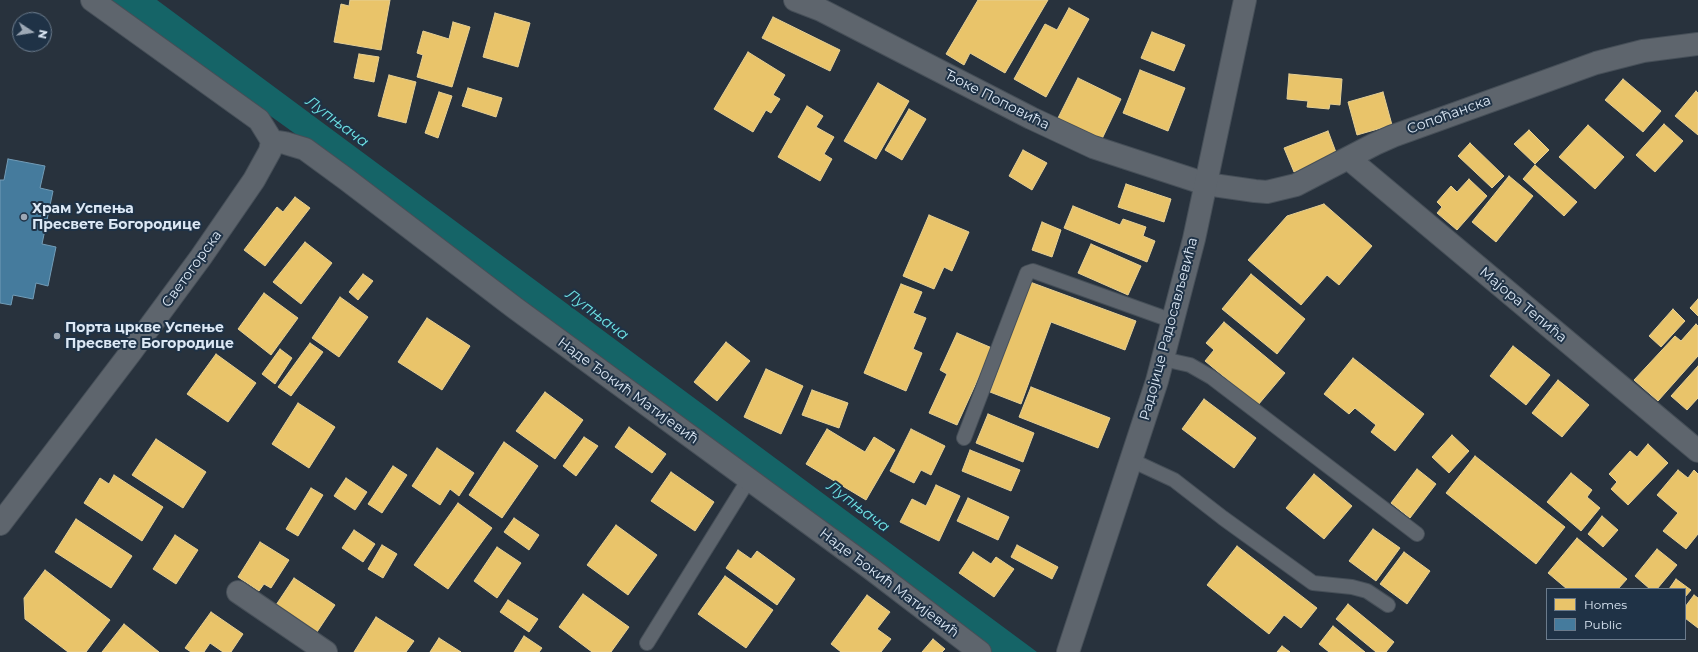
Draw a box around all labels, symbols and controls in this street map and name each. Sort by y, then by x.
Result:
north arrow [12,12,52,52]
text: N [35,28,51,40]
street label: Ђоке Поповића [942,66,1052,134]
street label: Сопоћанска [1405,92,1493,138]
water label: Лупњача [302,93,372,151]
place label: Храм Успења Пресвете Богородице [32,201,201,234]
marker: Храм Успења Пресвете Богородице [19,212,29,222]
street label: Светогорска [158,227,226,311]
street label: Радојице Радосављевића [1136,236,1202,422]
street label: Мајора Тепића [1476,264,1570,346]
water label: Лупњача [562,286,632,344]
place label: Порта цркве Успење Пресвете Богородице [65,320,234,352]
marker: Порта цркве Успење Пресвете Богородице [52,331,62,341]
street label: Наде Ђокић Матијевић [554,334,702,448]
water label: Лупњача [823,478,893,536]
street label: Наде Ђокић Матијевић [816,525,962,641]
legend [1546,588,1686,640]
text: Homes [1584,597,1627,612]
text: Public [1584,617,1622,632]

